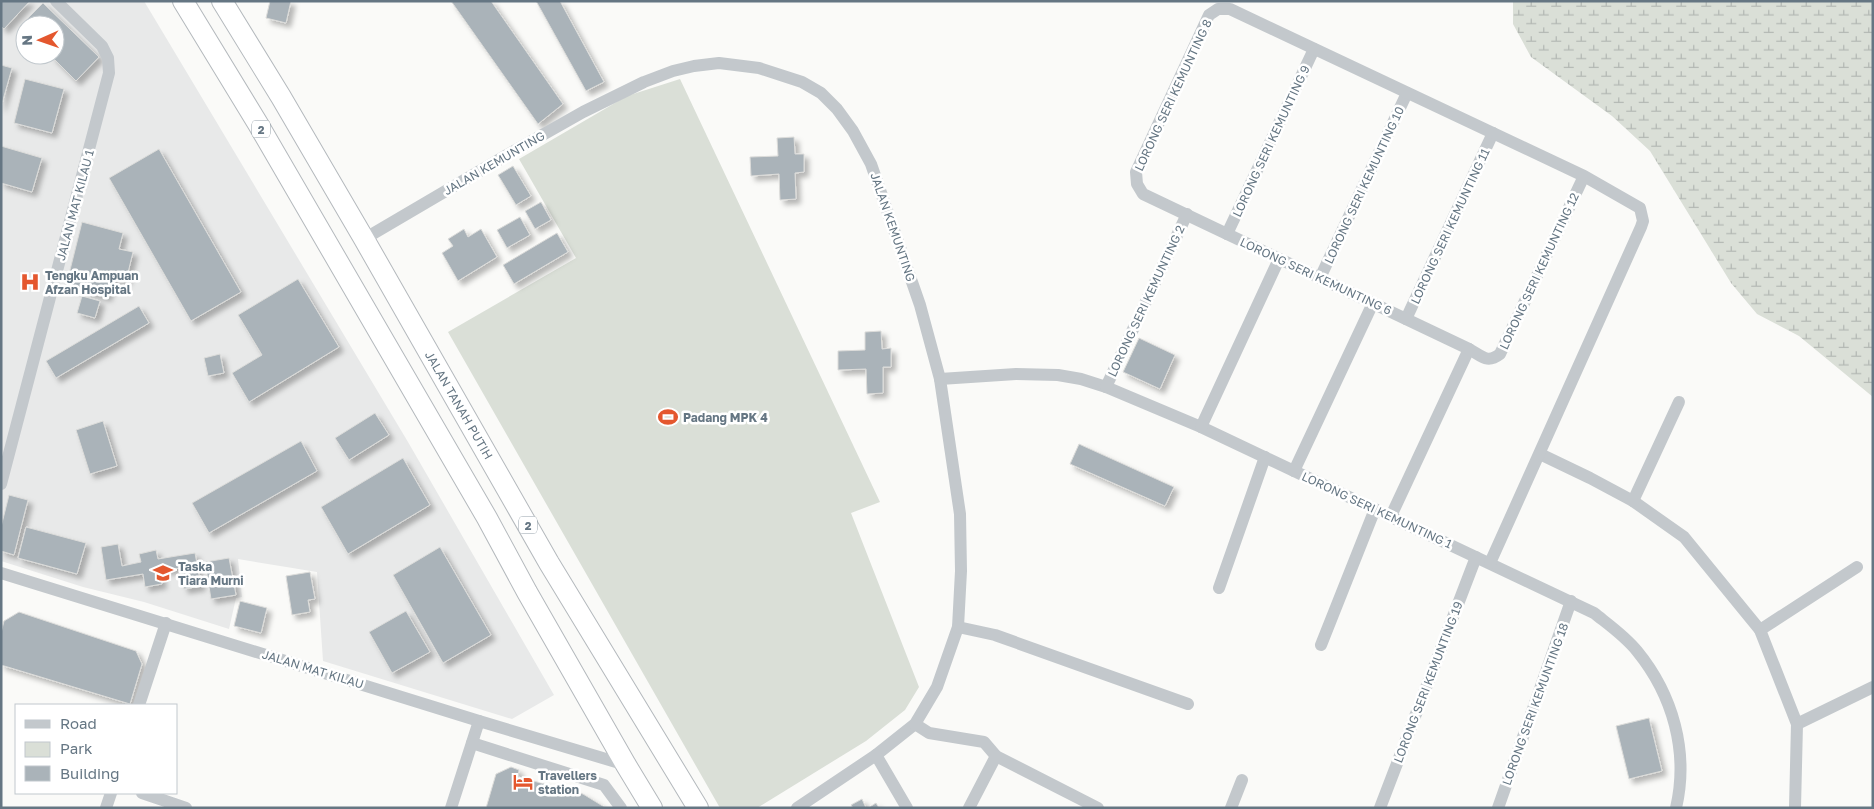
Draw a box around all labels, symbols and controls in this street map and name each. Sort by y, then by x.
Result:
north arrow [15,15,65,65]
street label: LORONG SERI KEMUNTING 8 [1131,17,1215,173]
text: N [18,35,35,46]
street label: LORONG SERI KEMUNTING 9 [1229,63,1313,219]
street label: LORONG SERI KEMUNTING 10 [1321,104,1407,266]
road number: 2 [252,120,270,138]
street label: JALAN KEMUNTING [441,128,547,198]
street label: LORONG SERI KEMUNTING 11 [1407,146,1493,306]
street label: JALAN MAT KILAU 1 [53,148,97,262]
street label: JALAN KEMUNTING [867,171,919,283]
street label: LORONG SERI KEMUNTING 12 [1496,190,1582,352]
street label: LORONG SERI KEMUNTING 2 [1104,223,1188,379]
street label: LORONG SERI KEMUNTING 6 [1238,234,1394,318]
place label: Tengku Ampuan Afzan Hospital [45,268,138,297]
hospital icon: Tengku Ampuan Afzan Hospital [19,271,41,293]
street label: JALAN TANAH PUTIH [422,348,496,462]
sports icon: Padang MPK 4 [657,406,679,428]
place label: Padang MPK 4 [683,410,768,425]
street label: LORONG SERI KEMUNTING 1 [1299,469,1455,552]
road number: 2 [519,516,537,534]
place label: Taska Tiara Murni [178,559,244,588]
school or university icon: Taska Tiara Murni [152,562,174,584]
street label: LORONG SERI KEMUNTING 19 [1390,599,1466,765]
street label: LORONG SERI KEMUNTING 18 [1499,621,1571,787]
street label: JALAN MAT KILAU [260,646,366,692]
legend [15,704,178,794]
text: Road [60,714,97,732]
text: Park [60,739,93,757]
text: Building [60,764,120,782]
place label: Travellers station [538,768,597,797]
hotel icon: Travellers station [512,771,534,793]

